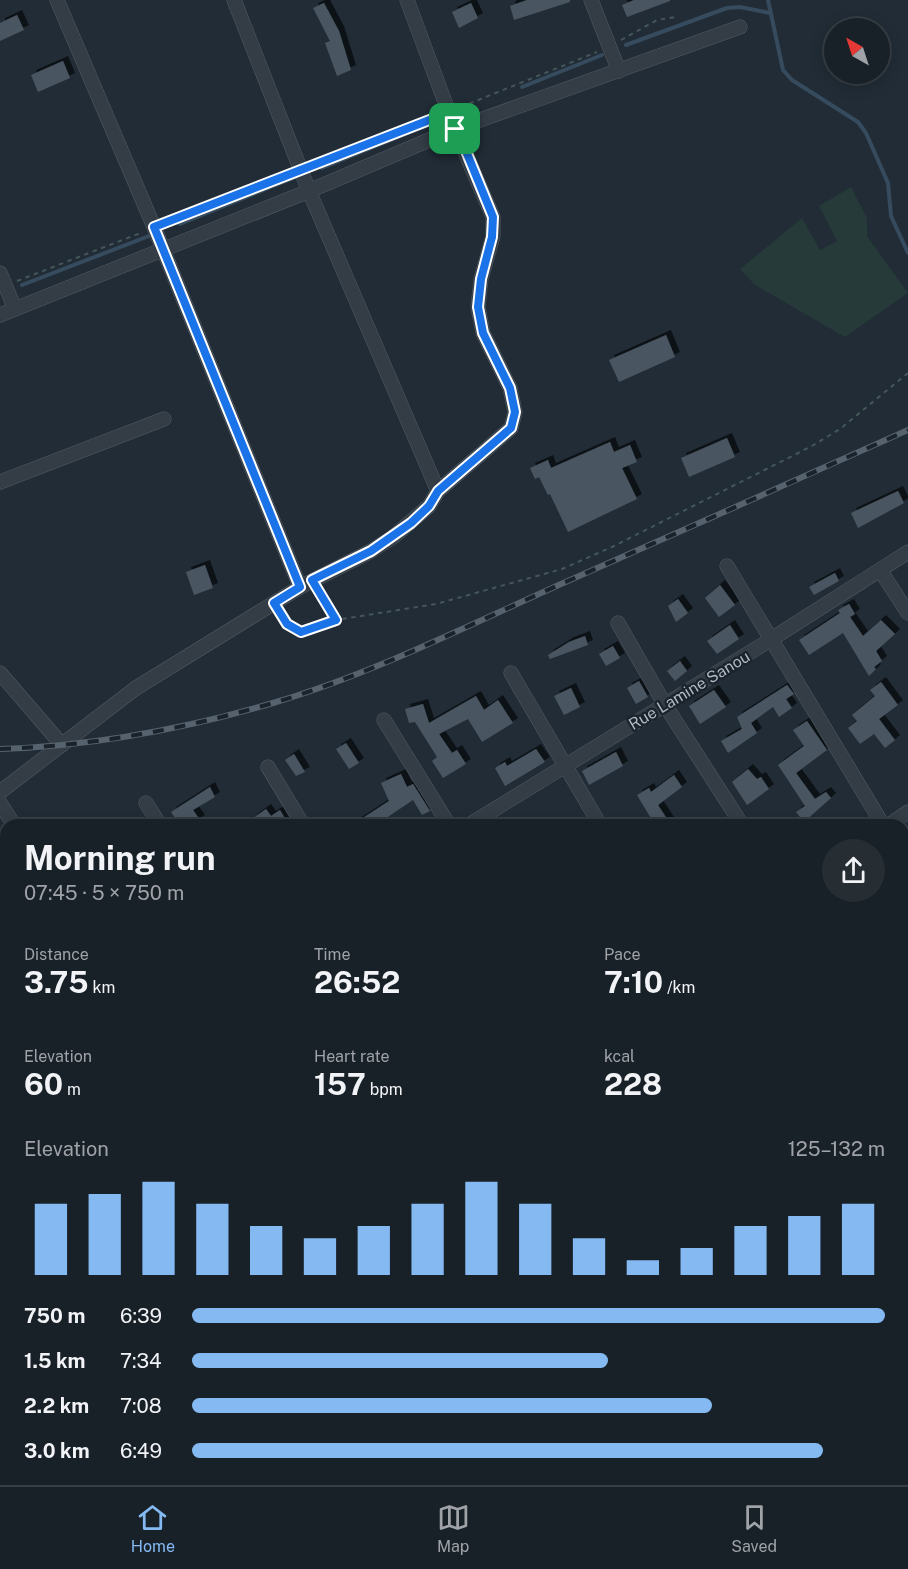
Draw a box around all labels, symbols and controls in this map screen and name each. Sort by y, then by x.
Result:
north arrow [824,18,890,84]
map controls [824,18,890,84]
pin [429,103,480,154]
icon: arrive [438,112,471,145]
street label: Rue Lamine Sanou [625,647,753,734]
text: Morning run [24,839,216,877]
button: share [822,839,885,902]
text: 07:45 · 5 × 750 m [24,881,184,905]
text: Distance [24,945,89,964]
text: Time [314,945,350,964]
text: Pace [604,945,641,964]
text: 3.75 [24,964,89,1000]
text: 26:52 [314,964,400,1000]
text: 7:10 [604,964,663,1000]
text: km [89,978,115,997]
text: /km [663,978,695,997]
text: Elevation [24,1047,92,1066]
text: Heart rate [314,1047,390,1066]
text: kcal [604,1047,635,1066]
text: 60 [24,1066,63,1102]
text: 157 [314,1066,366,1102]
text: 228 [604,1066,662,1102]
text: m [63,1080,81,1099]
text: bpm [366,1080,403,1099]
text: Elevation [24,1137,109,1161]
text: 125–132 m [788,1137,885,1161]
text: 750 m [24,1304,85,1328]
text: 6:39 [120,1304,162,1328]
text: 1.5 km [24,1349,85,1373]
text: 7:34 [120,1349,162,1373]
text: 2.2 km [24,1394,89,1418]
text: 7:08 [120,1394,162,1418]
text: 3.0 km [24,1439,90,1463]
text: 6:49 [120,1439,162,1463]
tab: Home [131,1501,175,1556]
tab: Map [437,1501,470,1556]
tab: Saved [731,1501,777,1556]

